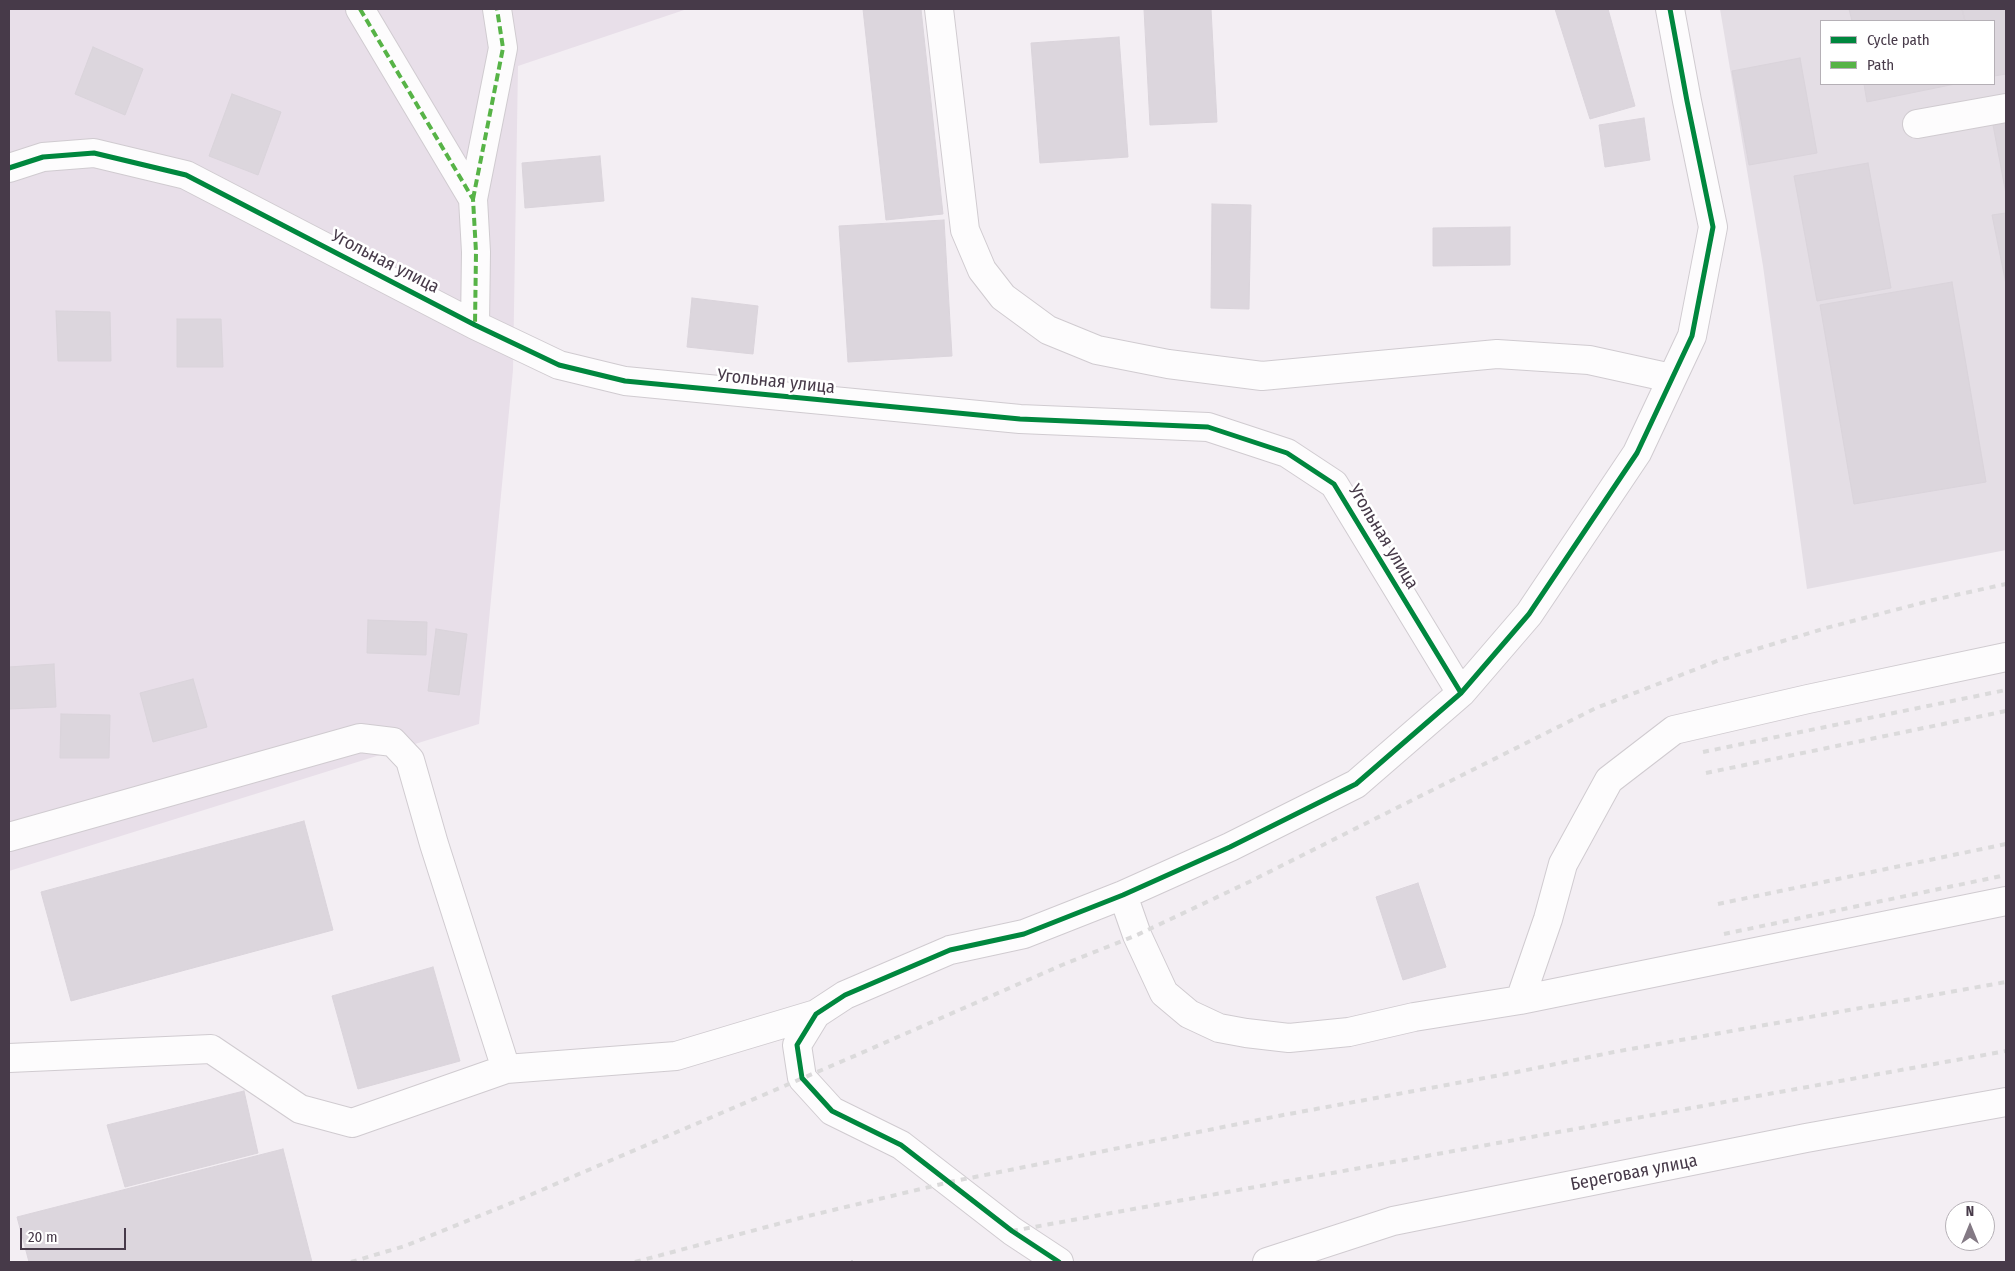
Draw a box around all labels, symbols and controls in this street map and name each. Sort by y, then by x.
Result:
legend [1820,20,1995,85]
text: Cycle path [1867,31,1930,49]
text: Path [1867,56,1894,74]
street label: Угольная улица [327,226,443,298]
street label: Угольная улица [716,365,836,399]
street label: Угольная улица [1343,481,1423,593]
street label: Береговая улица [1569,1150,1699,1196]
north arrow [1945,1201,1995,1251]
text: N [1966,1203,1974,1220]
scale bar [22,1218,129,1250]
text: 20 m [28,1228,58,1246]

